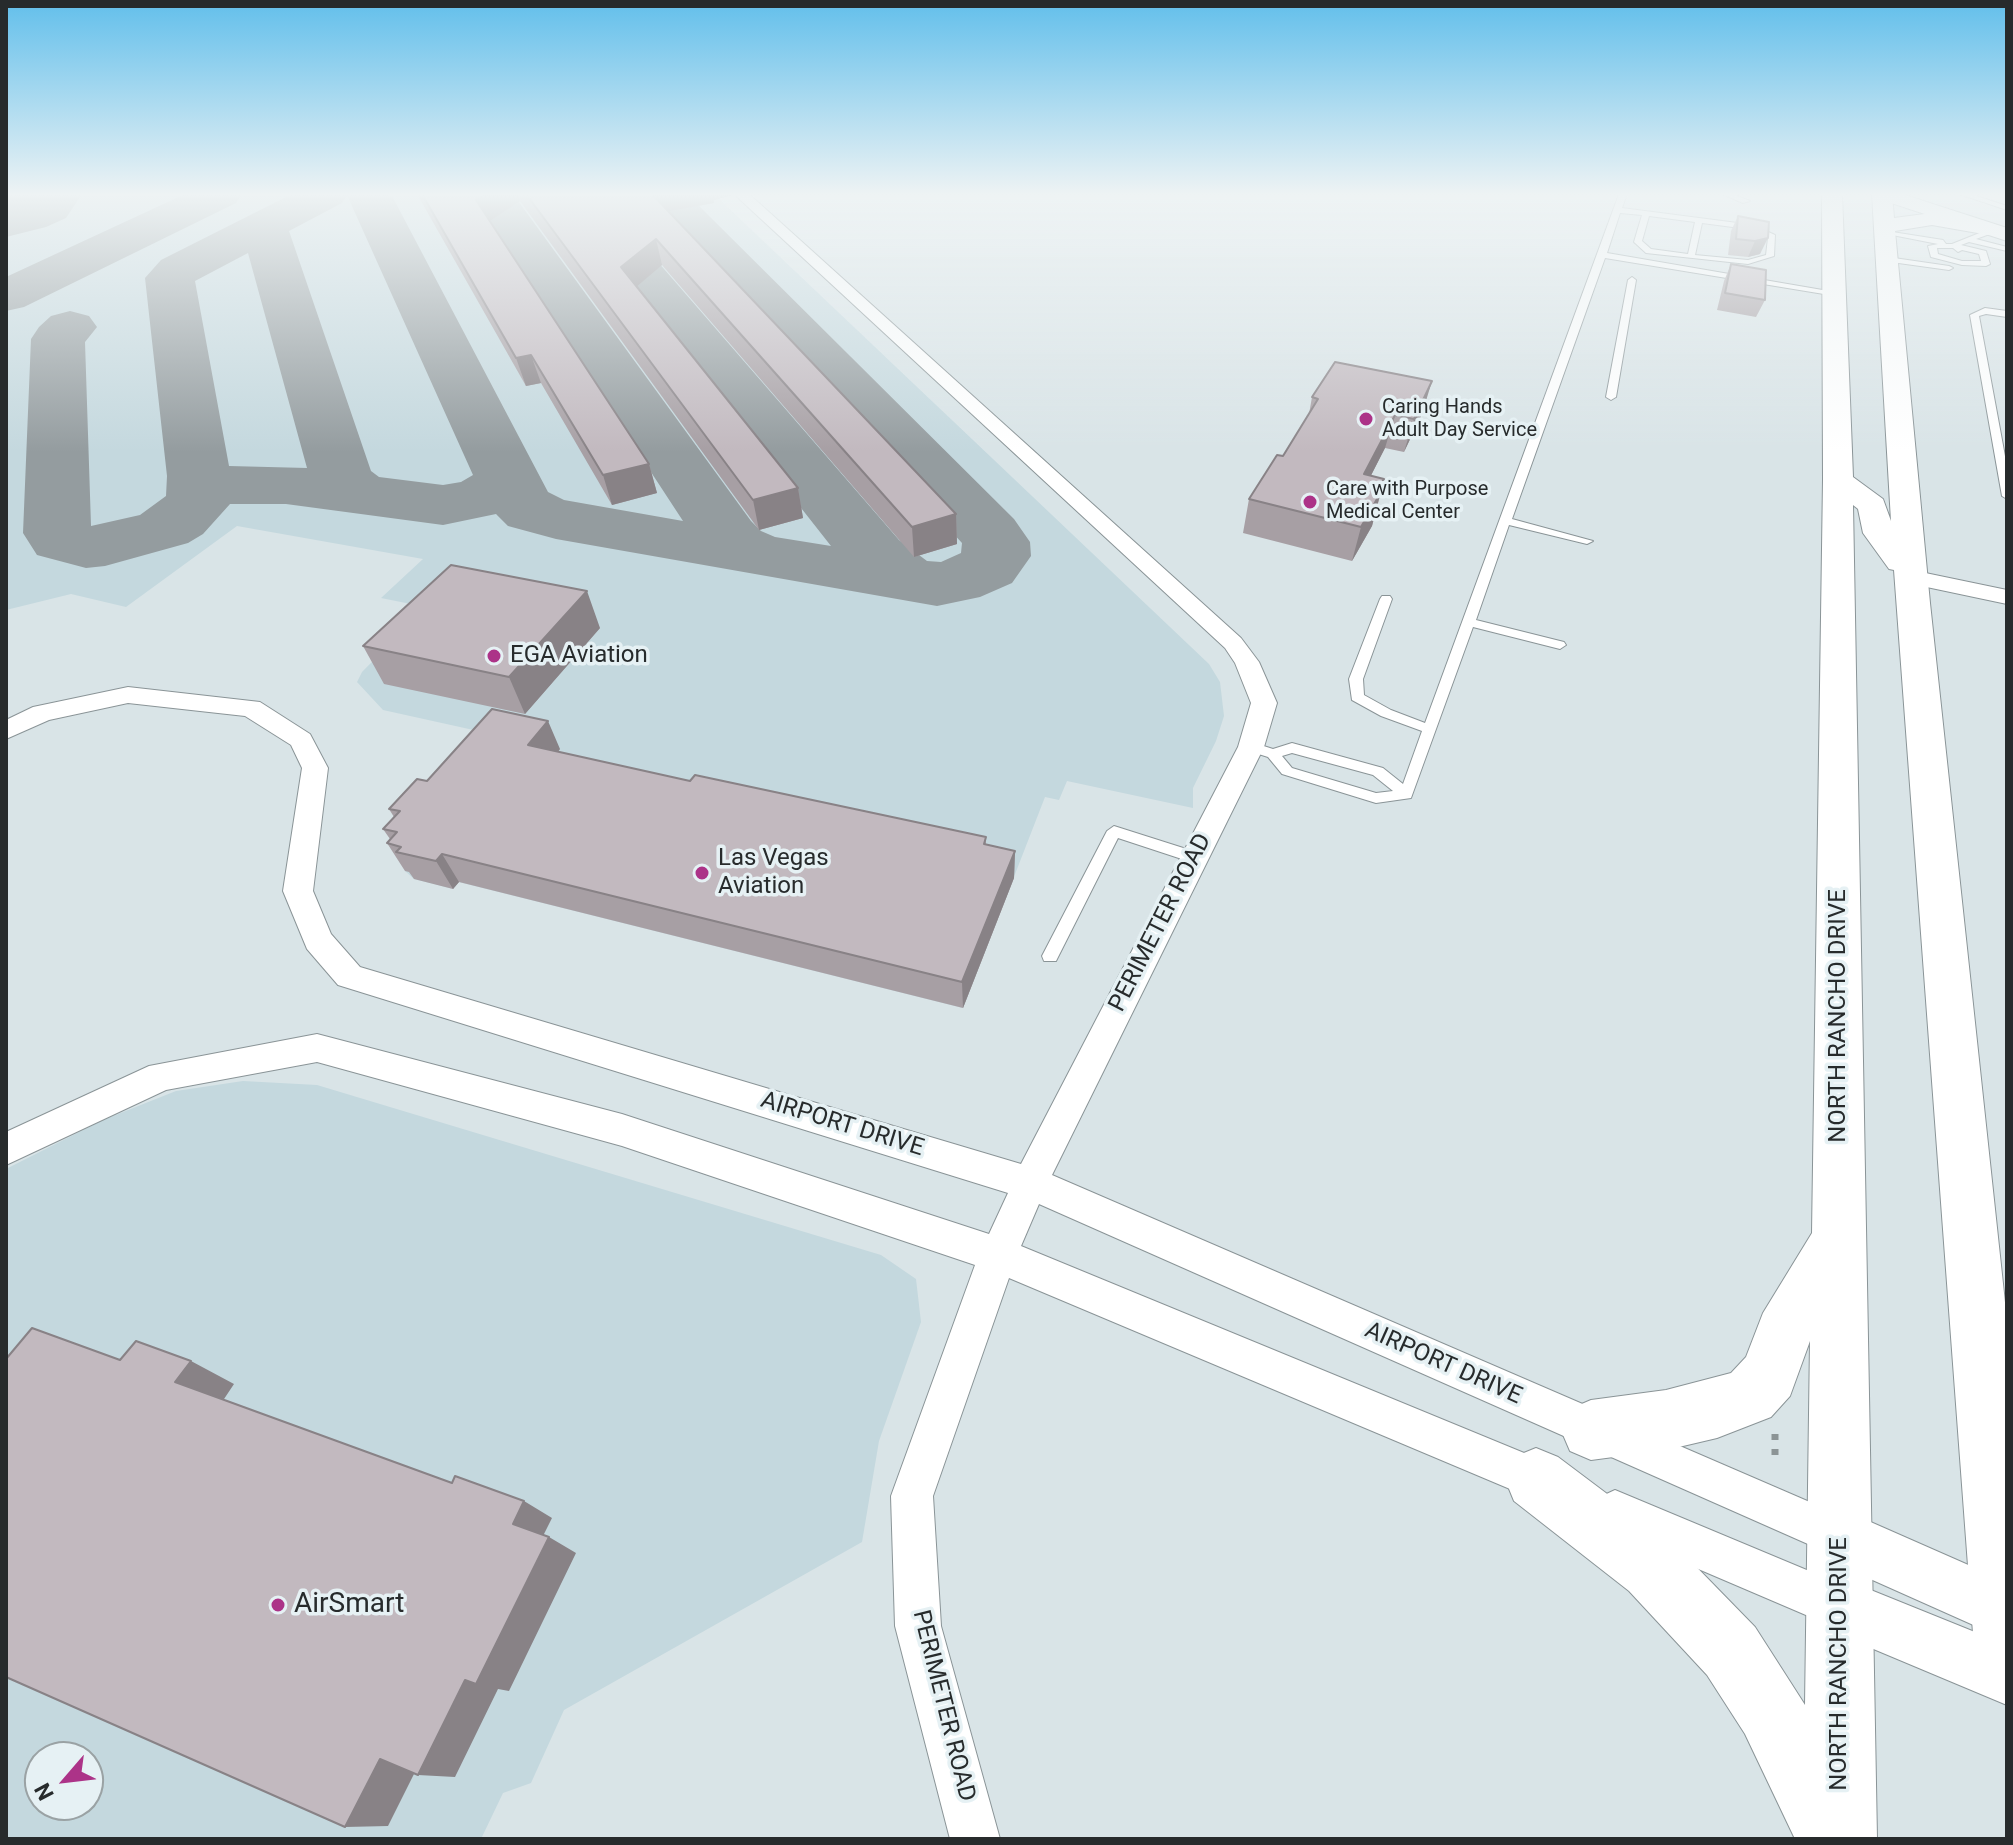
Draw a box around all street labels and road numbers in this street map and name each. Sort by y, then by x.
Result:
street label: PERIMETER ROAD [1104,829,1218,1017]
street label: NORTH RANCHO DRIVE [1825,889,1853,1143]
street label: AIRPORT DRIVE [757,1087,927,1163]
street label: AIRPORT DRIVE [1360,1317,1526,1411]
street label: NORTH RANCHO DRIVE [1826,1537,1854,1791]
street label: PERIMETER ROAD [905,1607,981,1805]

